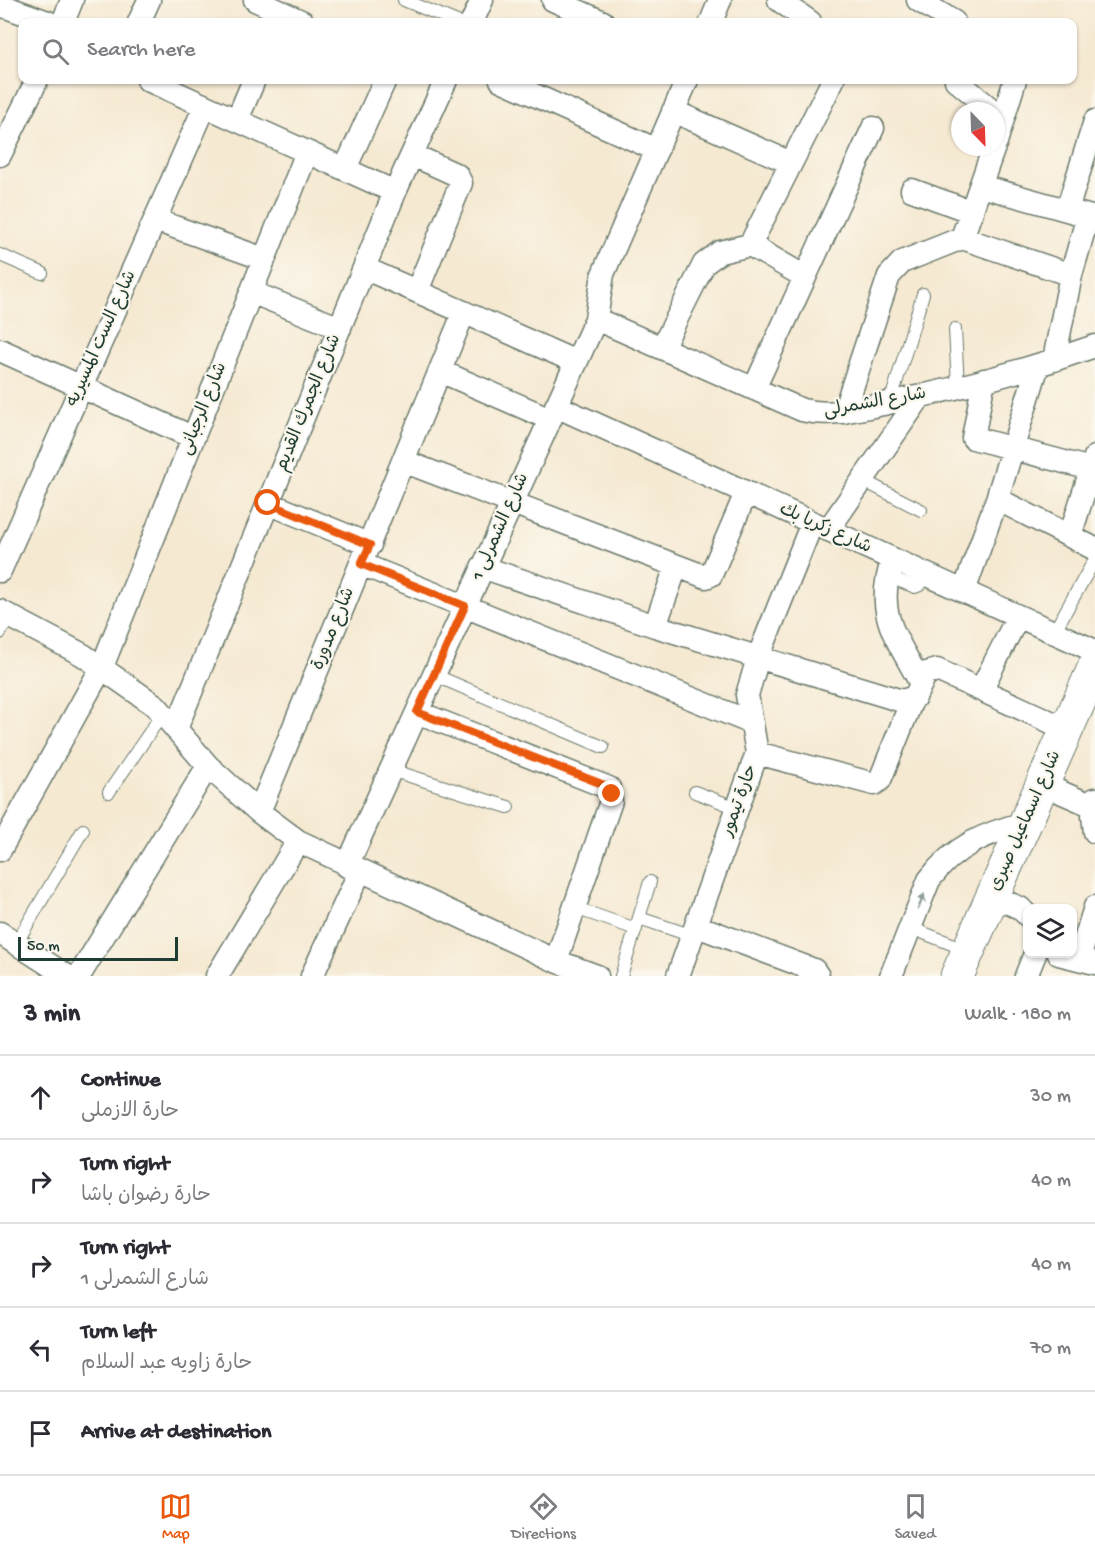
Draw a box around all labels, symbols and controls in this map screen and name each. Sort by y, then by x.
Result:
search box [18,18,1077,84]
icon: search [39,35,72,68]
text: Search here [87,38,195,64]
north arrow [951,102,1005,156]
street label: شارع الست المسيريه [63,268,141,410]
street label: شارع الجمرك القديم [272,331,347,475]
street label: شارع الرجبانى [176,360,232,458]
street label: شارع الشمرلى [822,384,928,422]
street label: شارع الشمرلى 1 [468,470,534,585]
route start [254,489,280,515]
street label: شارع زكريا بك [776,499,874,559]
street label: شارع مدورة [308,585,360,673]
street label: شارع اسماعيل صبرى [986,747,1066,895]
street label: حارة تيمور [717,762,763,841]
route end [598,780,624,806]
one-way arrow [917,893,926,911]
map controls [1023,904,1077,958]
button: layers [1023,904,1077,958]
scale bar [18,934,178,962]
text: 50 m [27,938,60,957]
text: 3 min [24,1000,80,1031]
text: Walk · 180 m [964,1004,1071,1027]
text: Continue [81,1068,161,1094]
icon: ahead [24,1081,57,1114]
text: 30 m [1030,1086,1071,1109]
text: حارة الازملى [81,1101,179,1124]
text: Turn right [81,1152,169,1178]
icon: right [24,1165,57,1198]
text: 40 m [1031,1170,1071,1193]
text: حارة رضوان باشا [81,1185,211,1208]
text: Turn right [81,1236,169,1262]
icon: right [24,1249,57,1282]
text: 40 m [1031,1254,1071,1277]
text: شارع الشمرلى 1 [81,1269,209,1292]
text: Turn left [81,1320,155,1346]
icon: left [24,1333,57,1366]
text: 70 m [1030,1338,1071,1361]
text: حارة زاويه عبد السلام [81,1353,252,1376]
icon: arrive [24,1417,57,1450]
text: Arrive at destination [81,1420,271,1446]
tab: Map [159,1490,192,1545]
tab: Directions [511,1490,576,1545]
tab: Saved [895,1490,936,1545]

